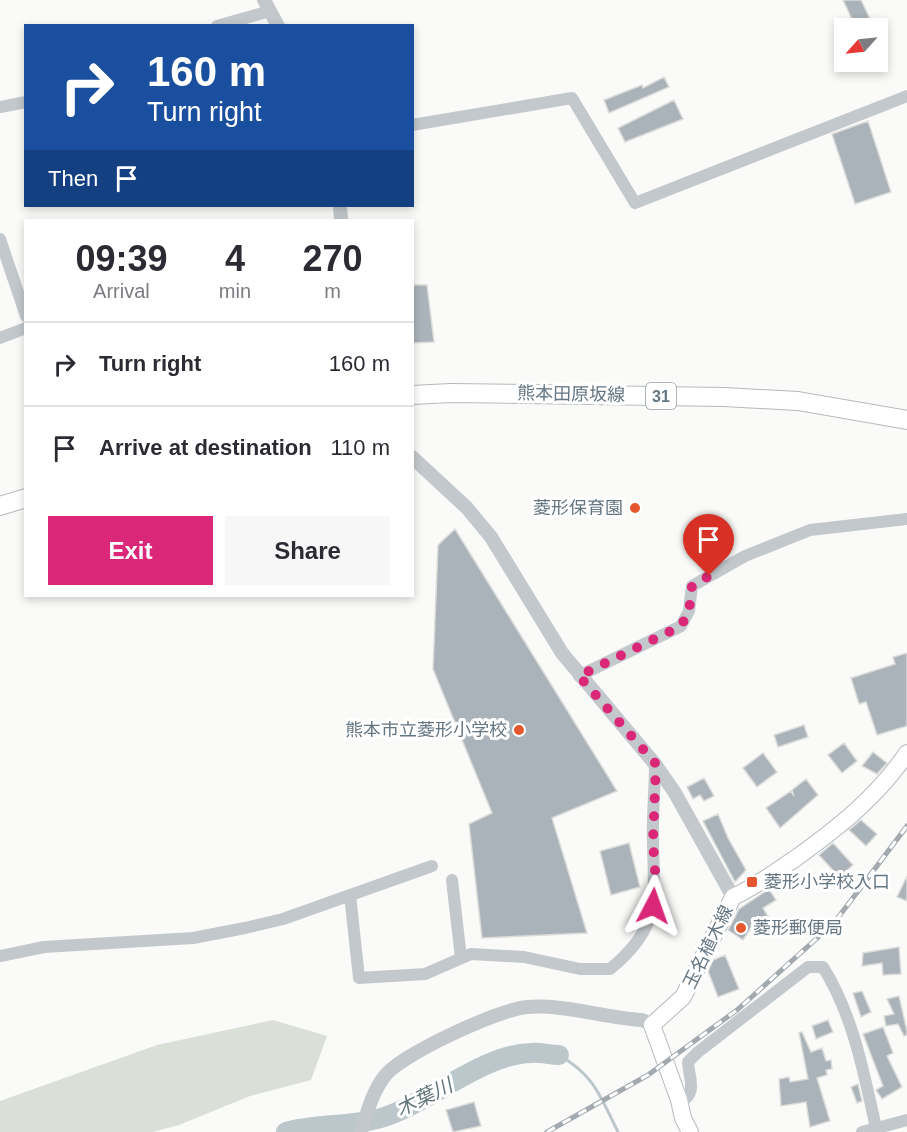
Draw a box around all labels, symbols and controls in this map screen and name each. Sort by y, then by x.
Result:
north arrow [834,18,888,72]
map controls [834,18,888,72]
icon: right [48,48,126,126]
text: 160 m [147,48,266,95]
text: Turn right [147,97,262,127]
icon: arrive [110,162,143,195]
text: Then [48,166,98,191]
text: 09:39 [75,238,167,279]
text: 4 [225,238,245,279]
text: 270 [302,238,363,279]
text: Arrival [93,280,150,302]
text: min [219,280,251,302]
text: m [324,280,341,302]
icon: right [48,348,81,381]
text: Turn right [99,351,201,376]
text: 160 m [329,351,390,376]
street label: 熊本田原坂線 [517,383,625,405]
road number: 31 [646,383,676,409]
icon: arrive [48,432,81,465]
text: Arrive at destination [99,435,312,460]
text: 110 m [330,435,390,460]
place label: 菱形保育園 [533,498,623,518]
marker: 菱形保育園 [628,501,642,515]
pin [683,514,734,576]
button: Exit [48,516,213,585]
button: Share [225,516,390,585]
icon: arrive [692,523,725,556]
place label: 熊本市立菱形小学校 [345,720,507,740]
marker: 熊本市立菱形小学校 [512,723,526,737]
place label: 菱形小学校入口 [764,872,890,892]
position arrow [621,874,685,938]
marker: 菱形小学校入口 [745,875,759,889]
street label: 玉名植木線 [679,902,737,992]
place label: 菱形郵便局 [753,918,843,938]
marker: 菱形郵便局 [734,921,748,935]
water label: 木葉川 [392,1073,458,1120]

